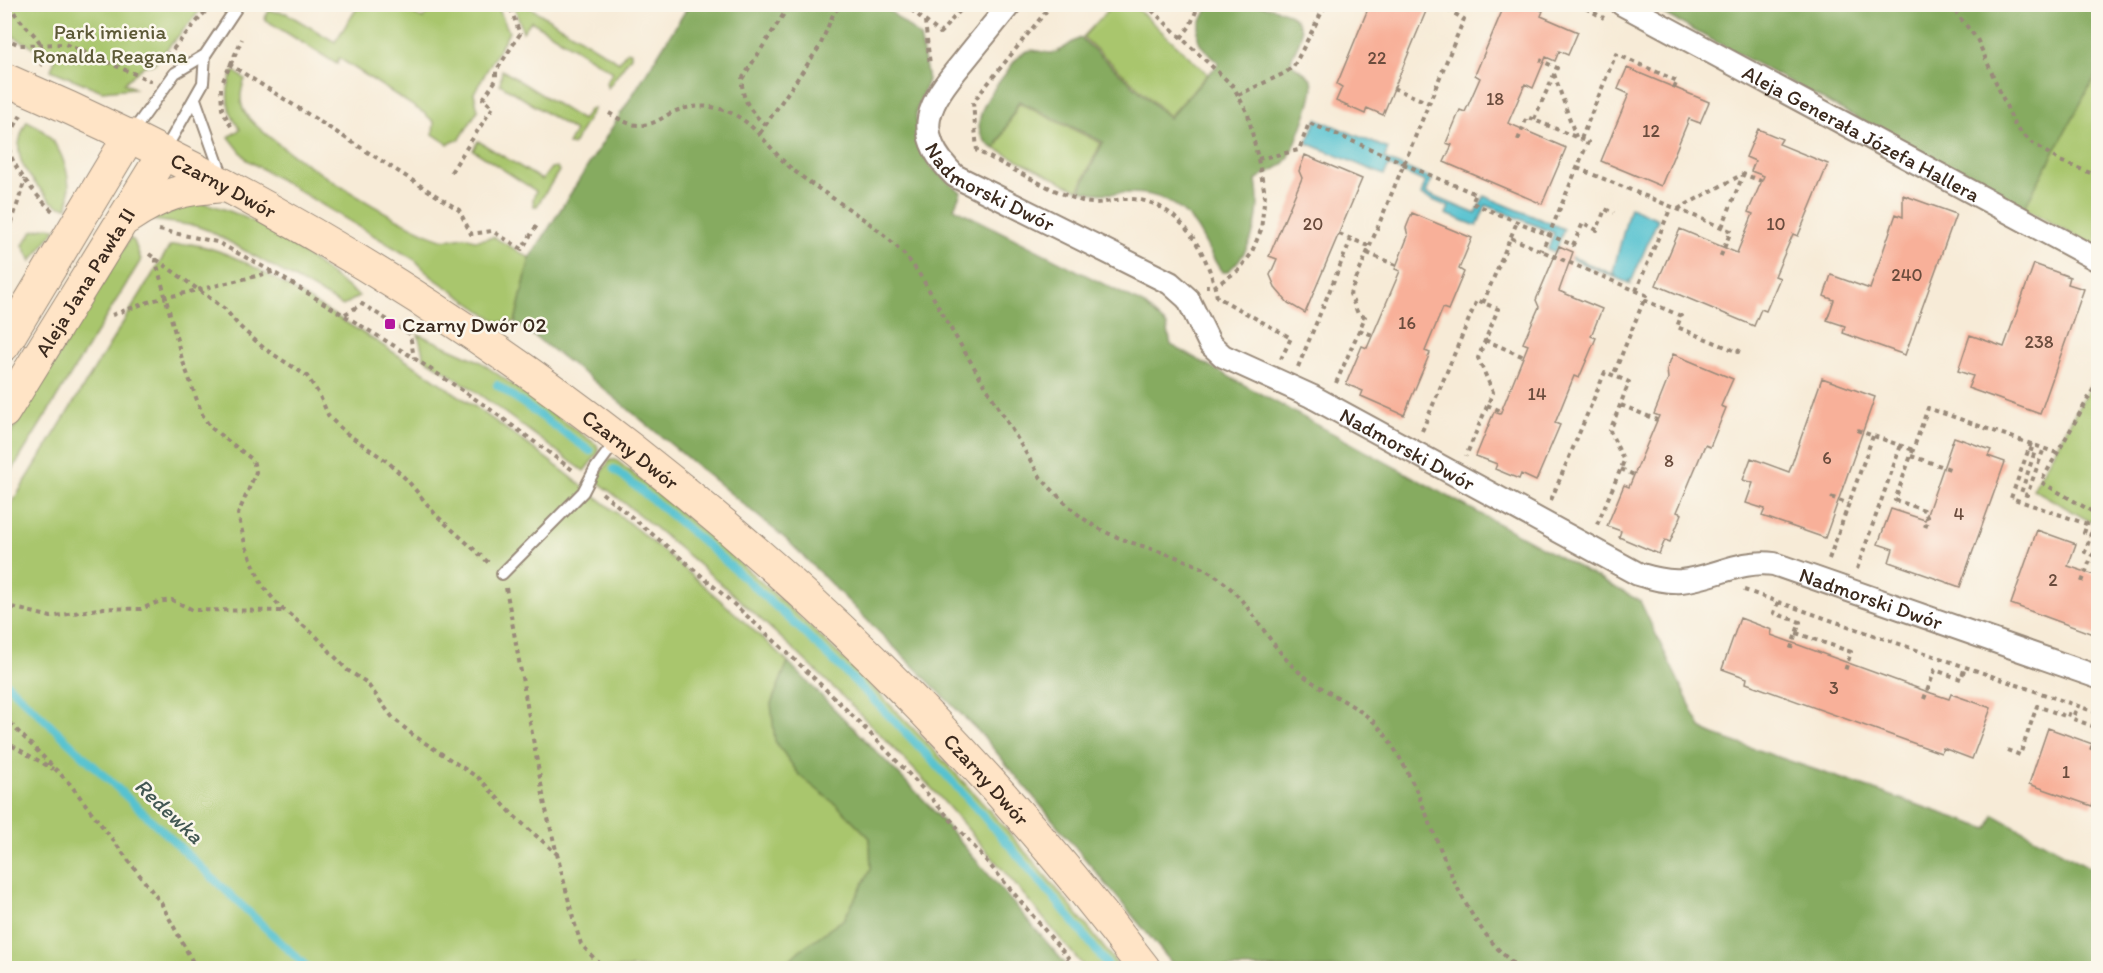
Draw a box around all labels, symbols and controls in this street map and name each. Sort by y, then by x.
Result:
park label: Park imienia Ronalda Reagana [32,19,188,68]
house number: 22 [1368,47,1387,69]
street label: Aleja Generała Józefa Hallera [1739,59,1984,207]
house number: 18 [1486,88,1504,110]
house number: 12 [1642,120,1660,142]
street label: Nadmorski Dwór [920,138,1060,236]
street label: Czarny Dwór [167,147,281,224]
street label: Aleja Jana Pawła II [29,203,140,361]
house number: 20 [1303,213,1323,235]
house number: 10 [1766,213,1786,235]
house number: 240 [1891,264,1923,286]
place label: Czarny Dwór 02 [402,312,547,337]
house number: 16 [1398,312,1416,334]
marker: Czarny Dwór 02 [383,317,397,331]
house number: 238 [2024,331,2054,353]
house number: 14 [1527,383,1547,405]
street label: Nadmorski Dwór [1336,402,1480,496]
street label: Czarny Dwór [577,404,685,495]
house number: 6 [1822,447,1832,469]
house number: 8 [1664,450,1674,472]
house number: 4 [1954,503,1965,525]
street label: Nadmorski Dwór [1796,561,1947,635]
house number: 2 [2048,569,2058,591]
house number: 3 [1829,677,1839,699]
street label: Czarny Dwór [939,728,1036,831]
house number: 1 [2062,761,2070,783]
water label: Redewka [129,772,209,850]

